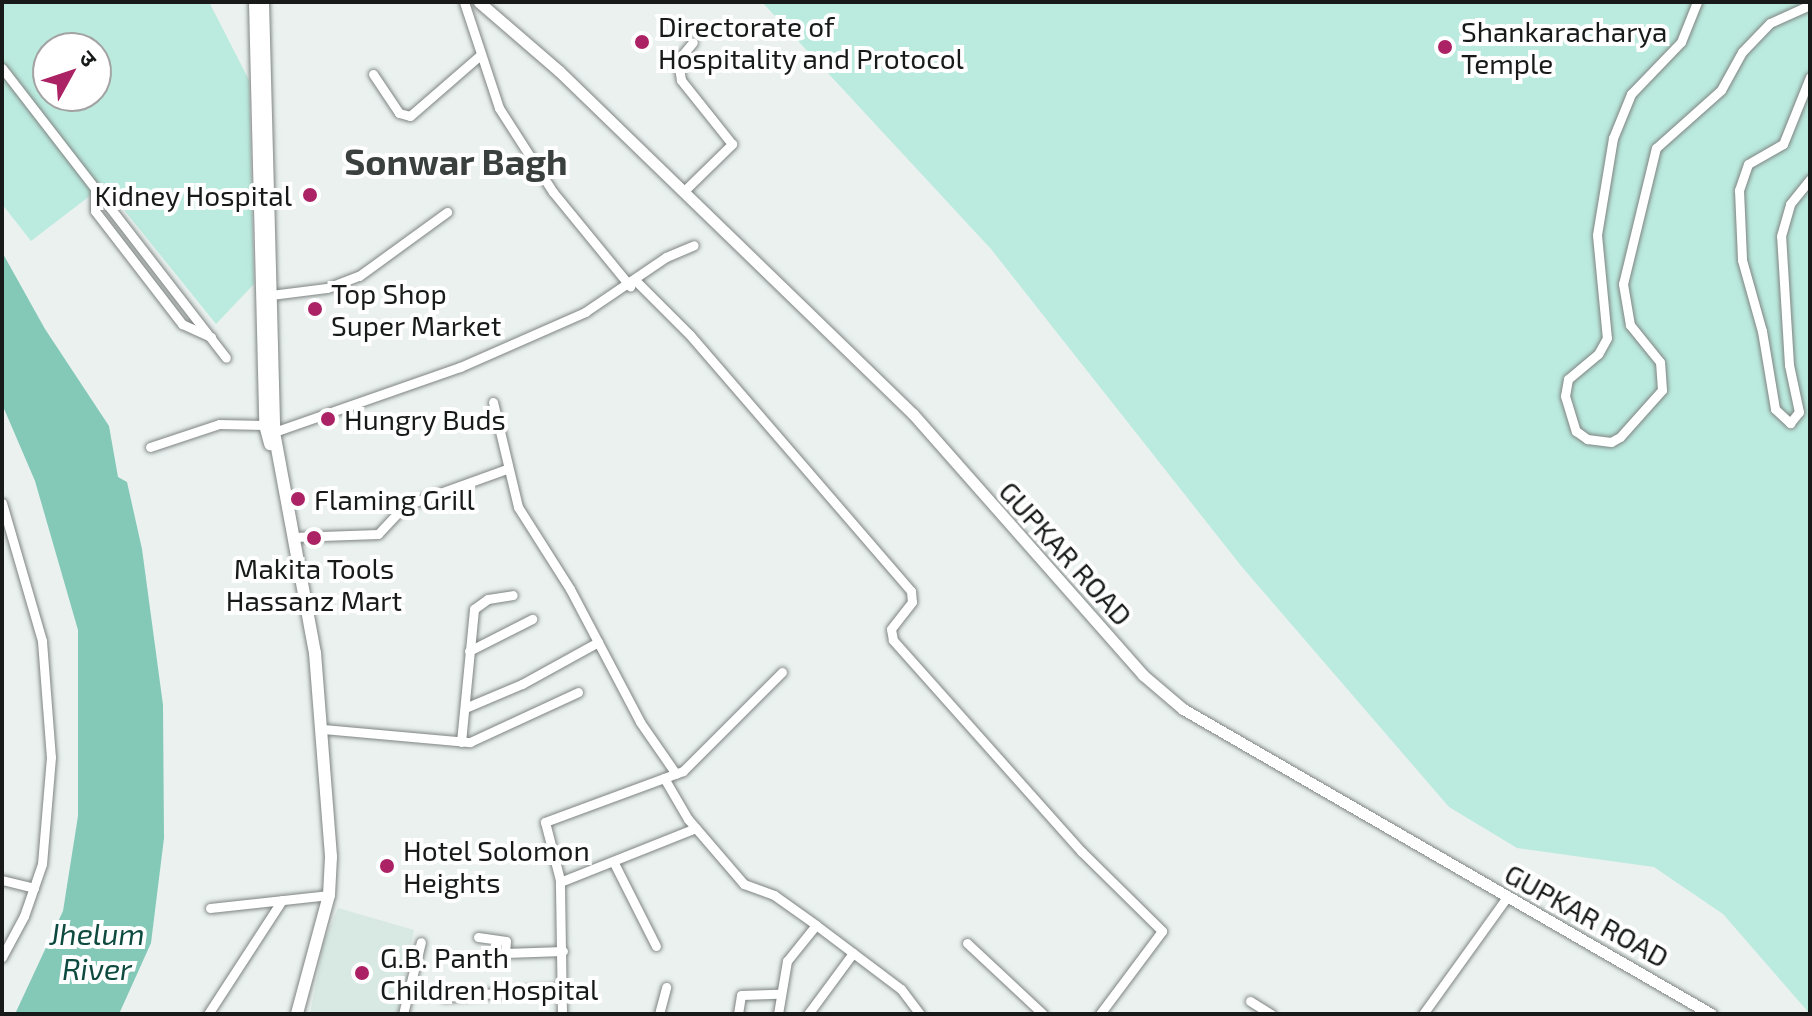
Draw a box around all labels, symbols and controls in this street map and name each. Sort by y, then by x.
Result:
place label: Directorate of Hospitality and Protocol [658,9,964,75]
place label: Shankaracharya Temple [1461,14,1667,80]
north arrow [32,32,112,112]
marker: Directorate of Hospitality and Protocol [633,33,651,51]
marker: Shankaracharya Temple [1436,38,1454,56]
text: उ [75,45,103,71]
district label: Sonwar Bagh [344,139,568,183]
place label: Kidney Hospital [94,178,292,212]
marker: Kidney Hospital [299,184,321,206]
place label: Top Shop Super Market [331,276,502,342]
marker: Top Shop Super Market [306,300,324,318]
place label: Hungry Buds [344,402,506,436]
marker: Hungry Buds [319,410,337,428]
street label: GUPKAR ROAD [993,474,1139,632]
place label: Flaming Grill [314,482,475,516]
marker: Flaming Grill [289,490,307,508]
marker: Makita Tools Hassanz Mart [305,529,323,547]
place label: Makita Tools Hassanz Mart [226,551,402,617]
place label: Hotel Solomon Heights [403,833,590,899]
street label: GUPKAR ROAD [1499,856,1675,974]
marker: Hotel Solomon Heights [378,857,396,875]
water label: Jhelum River [49,915,145,986]
place label: G.B. Panth Children Hospital [380,940,598,1006]
marker: G.B. Panth Children Hospital [351,962,373,984]

